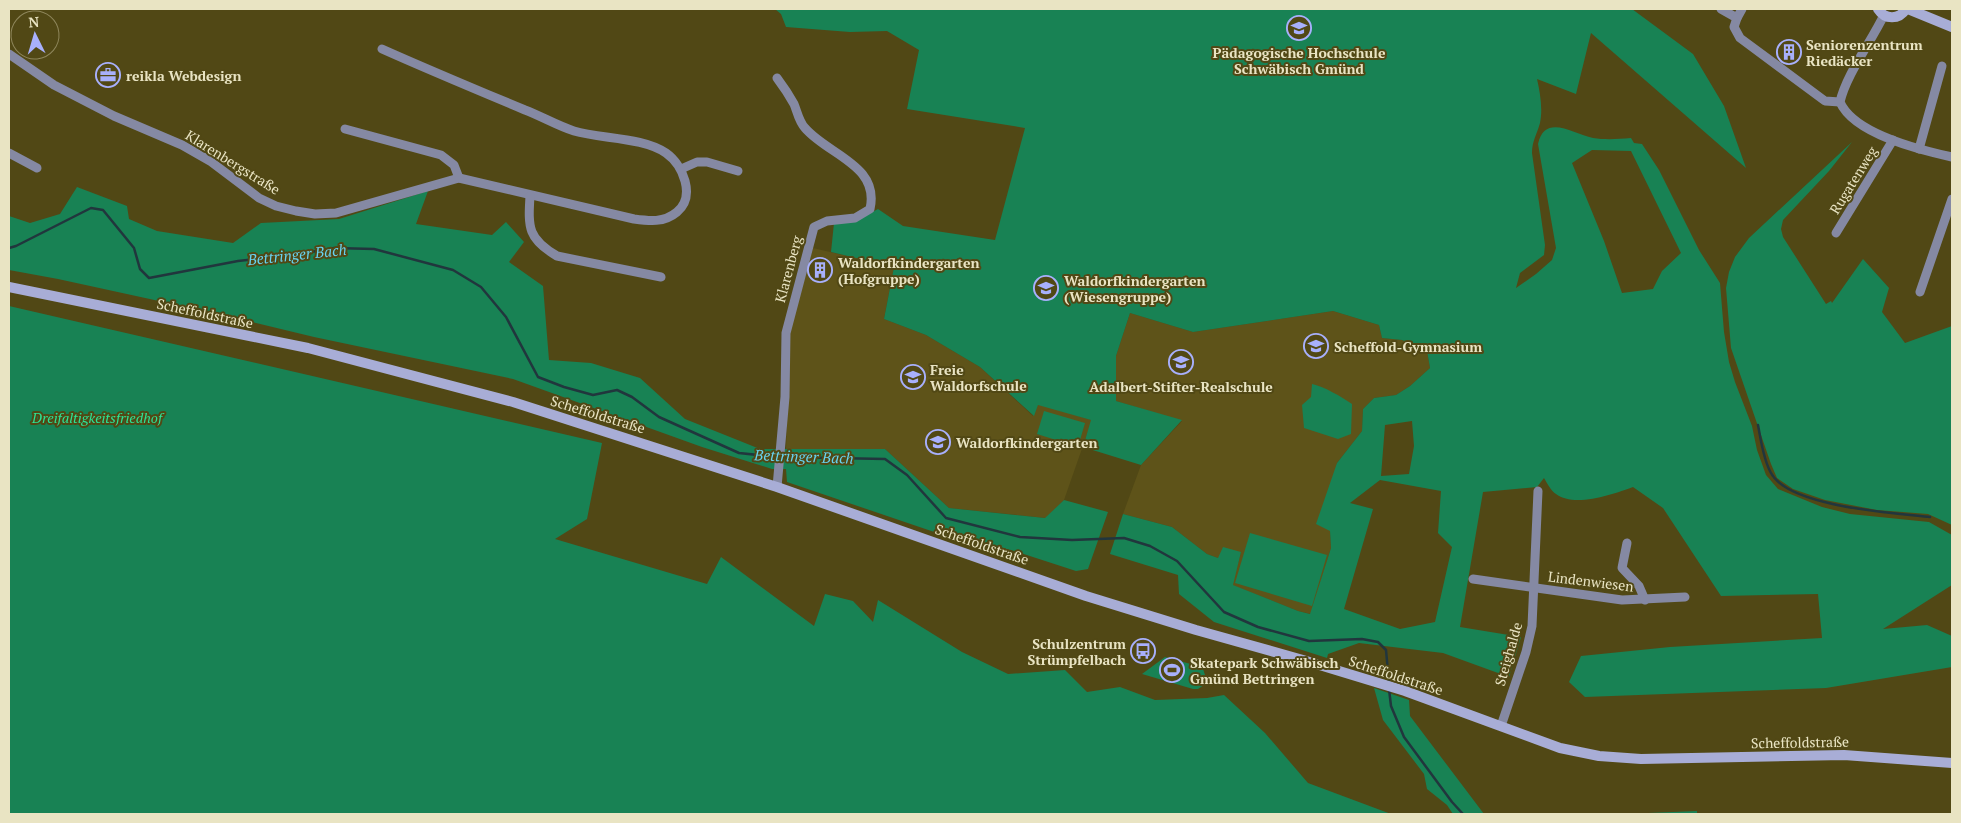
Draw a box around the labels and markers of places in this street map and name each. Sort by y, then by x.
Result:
school or university icon: Pädagogische Hochschule Schwäbisch Gmünd [1286,15,1312,41]
place label: Seniorenzentrum Riedäcker [1806,35,1923,70]
building icon: Seniorenzentrum Riedäcker [1776,39,1802,65]
place label: Pädagogische Hochschule Schwäbisch Gmünd [1213,43,1386,78]
office icon: reikla Webdesign [95,62,121,88]
place label: reikla Webdesign [126,66,242,85]
place label: Waldorfkindergarten (Hofgruppe) [838,253,979,288]
building icon: Waldorfkindergarten (Hofgruppe) [807,257,833,283]
place label: Waldorfkindergarten (Wiesengruppe) [1064,271,1205,306]
school or university icon: Waldorfkindergarten (Wiesengruppe) [1033,275,1059,301]
school or university icon: Scheffold-Gymnasium [1303,333,1329,359]
place label: Scheffold-Gymnasium [1334,337,1482,356]
school or university icon: Adalbert-Stifter-Realschule [1168,349,1194,375]
place label: Freie Waldorfschule [930,360,1027,395]
school or university icon: Freie Waldorfschule [900,364,926,390]
place label: Adalbert-Stifter-Realschule [1089,377,1273,396]
school or university icon: Waldorfkindergarten [925,429,951,455]
place label: Waldorfkindergarten [956,433,1097,452]
place label: Schulzentrum Strümpfelbach [1027,634,1126,669]
bus stop icon: Schulzentrum Strümpfelbach [1130,638,1156,664]
place label: Skatepark Schwäbisch Gmünd Bettringen [1190,653,1338,688]
sports icon: Skatepark Schwäbisch Gmünd Bettringen [1159,657,1185,683]

